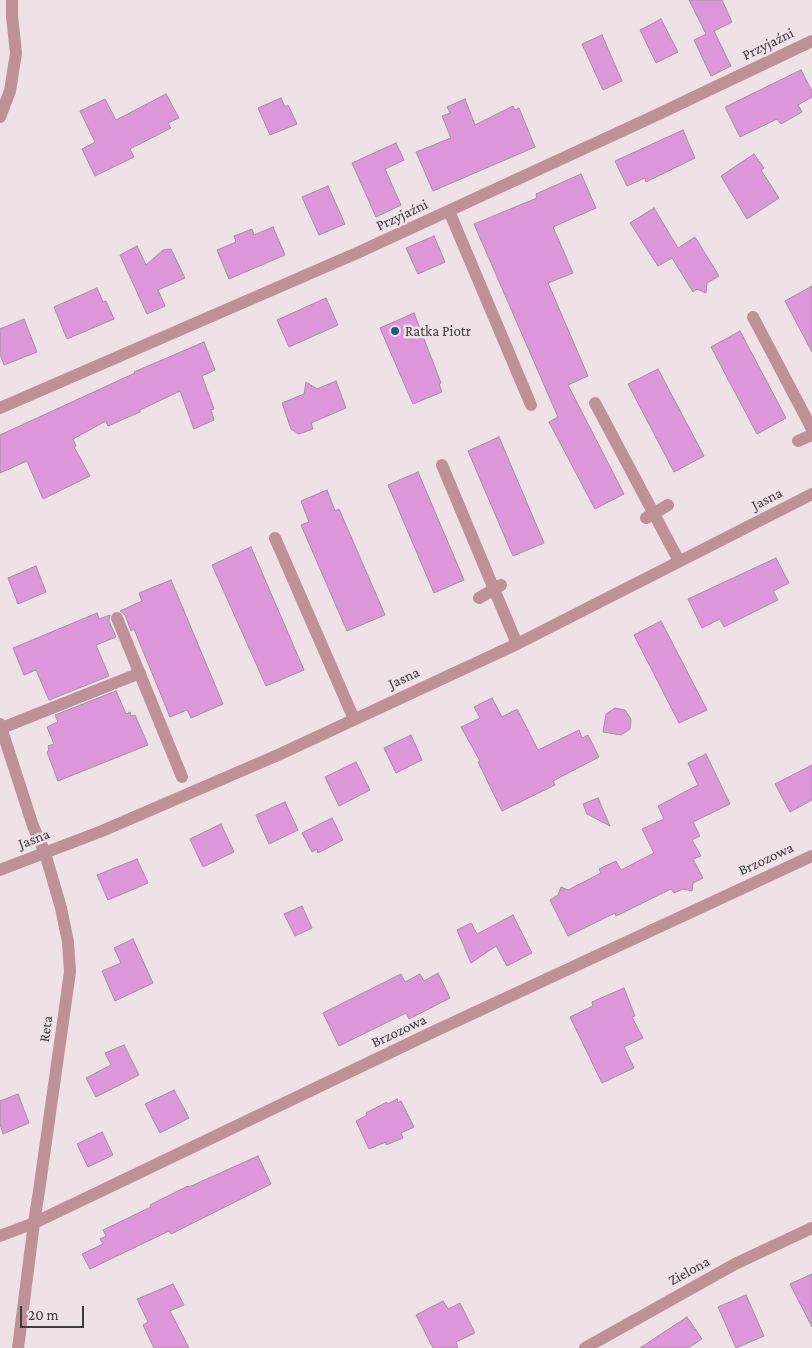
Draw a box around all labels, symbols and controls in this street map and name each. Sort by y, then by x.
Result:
street label: Przyjaźni [739,24,797,64]
street label: Przyjaźni [373,195,431,235]
place label: Ratka Piotr [405,322,471,340]
marker: Ratka Piotr [389,325,401,337]
street label: Jasna [749,484,785,514]
street label: Jasna [386,663,422,693]
street label: Jasna [16,825,52,853]
street label: Brzozowa [736,838,796,880]
street label: Brzozowa [369,1010,429,1052]
street label: Reta [35,1015,57,1043]
street label: Zielona [665,1252,713,1290]
scale bar [22,1296,86,1328]
text: 20 m [28,1307,59,1323]

